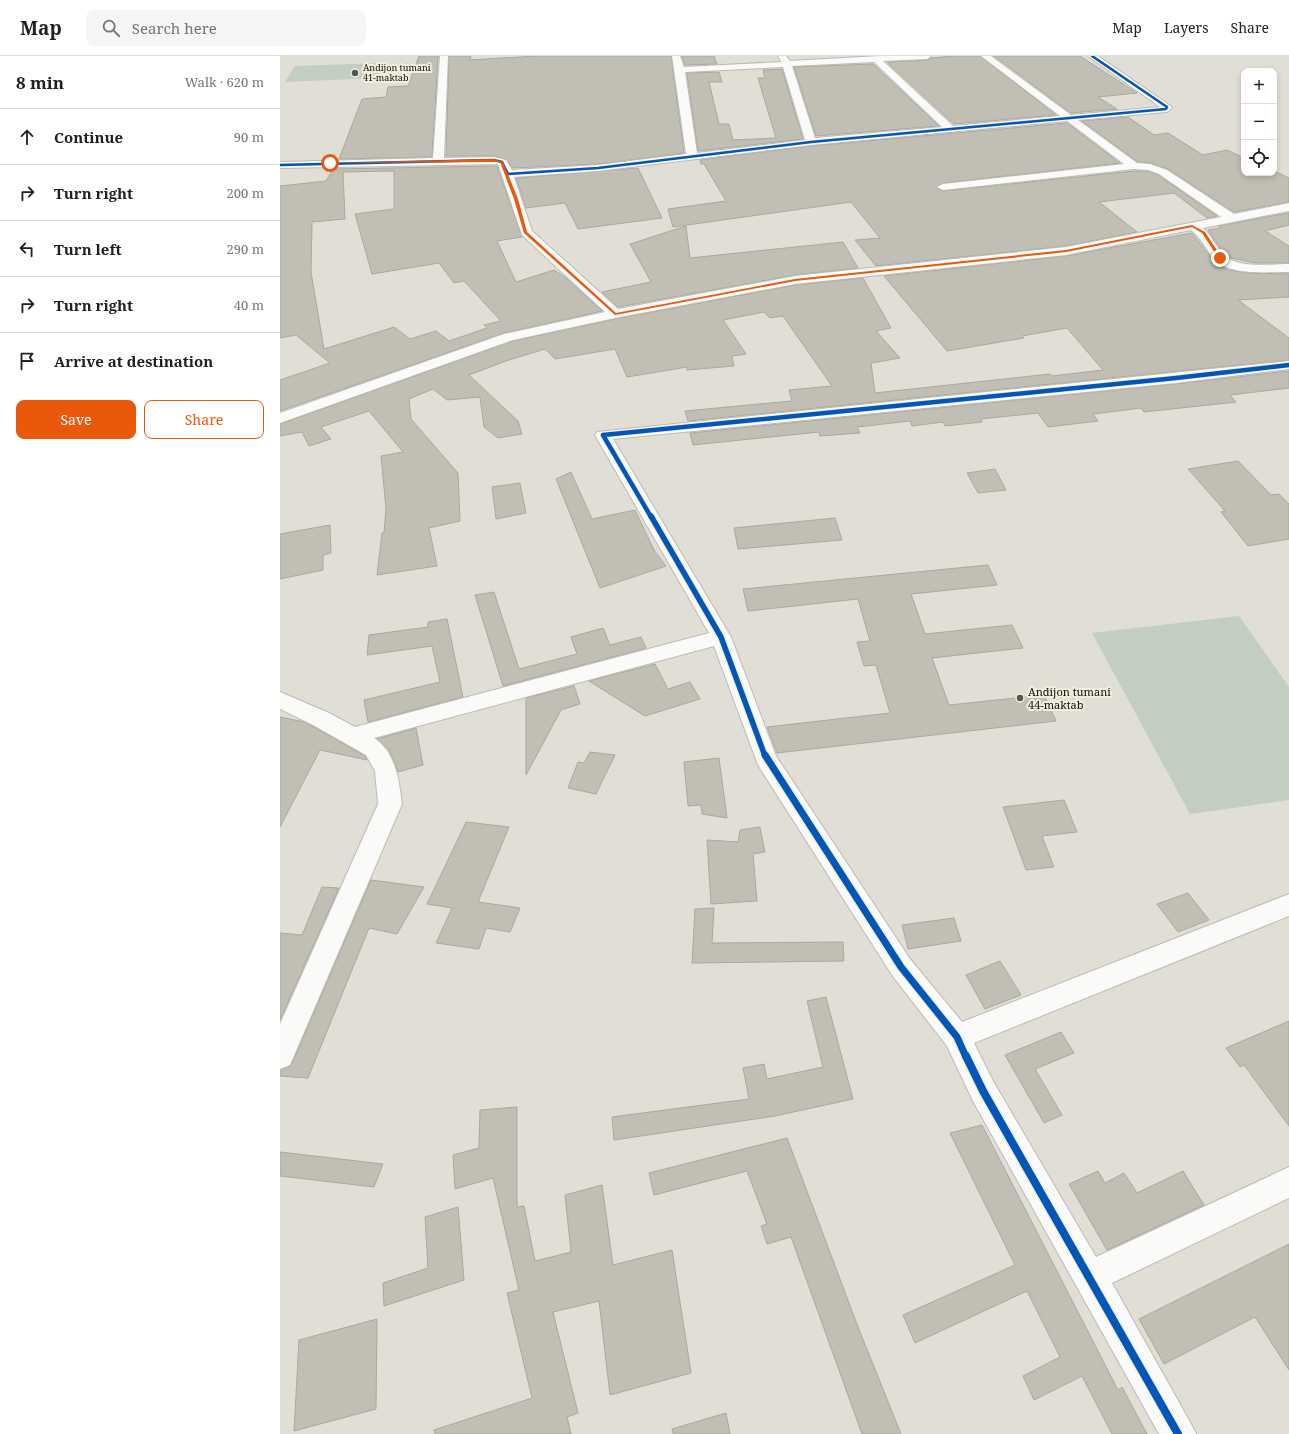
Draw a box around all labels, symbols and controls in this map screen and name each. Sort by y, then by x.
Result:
search box [86,10,366,46]
text: Map [20,15,62,41]
icon: search [100,17,122,39]
text: Search here [132,18,217,38]
text: Map [1112,18,1142,37]
text: Layers [1164,18,1209,37]
text: Share [1231,18,1269,37]
place label: Andijon tumani 41-maktab [363,61,431,84]
marker: Andijon tumani 41-maktab [350,68,360,78]
map controls [1241,68,1277,176]
button: + [1241,68,1277,104]
text: 8 min [16,71,64,94]
text: Walk · 620 m [185,73,264,91]
button: − [1241,104,1277,140]
icon: ahead [16,126,38,148]
text: Continue [54,127,123,147]
text: 90 m [234,128,264,146]
button: locate [1241,140,1277,176]
route start [321,154,339,172]
icon: right [16,182,38,204]
text: Turn right [54,183,133,203]
text: 200 m [227,184,264,202]
icon: left [16,238,38,260]
text: Turn left [54,239,122,259]
text: 290 m [227,240,264,258]
route end [1211,249,1229,267]
icon: right [16,294,38,316]
text: Turn right [54,295,133,315]
text: 40 m [234,296,264,314]
icon: arrive [16,350,38,372]
text: Arrive at destination [54,351,213,371]
button: Save [16,400,136,439]
button: Share [144,400,264,439]
place label: Andijon tumani 44-maktab [1028,684,1111,712]
marker: Andijon tumani 44-maktab [1015,693,1025,703]

